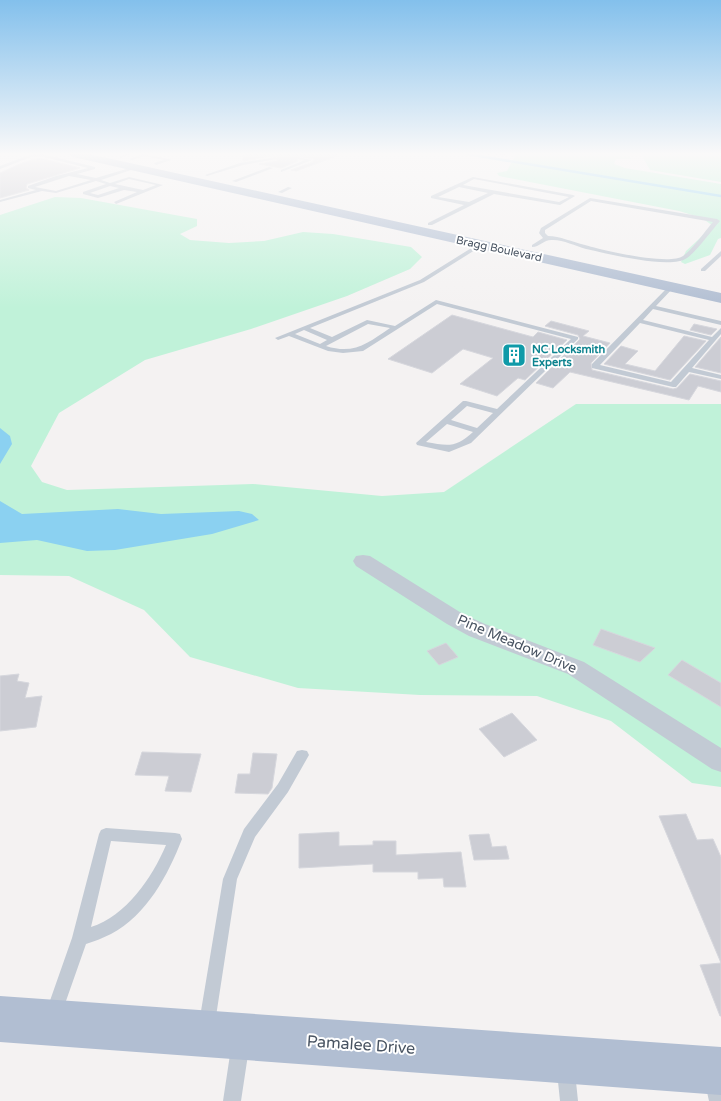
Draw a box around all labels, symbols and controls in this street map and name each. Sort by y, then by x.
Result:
street label: Bragg Boulevard [455,234,543,264]
building icon: NC Locksmith Experts [501,342,527,368]
place label: NC Locksmith Experts [532,343,605,370]
street label: Pine Meadow Drive [455,611,580,677]
street label: Pamalee Drive [306,1031,416,1059]

